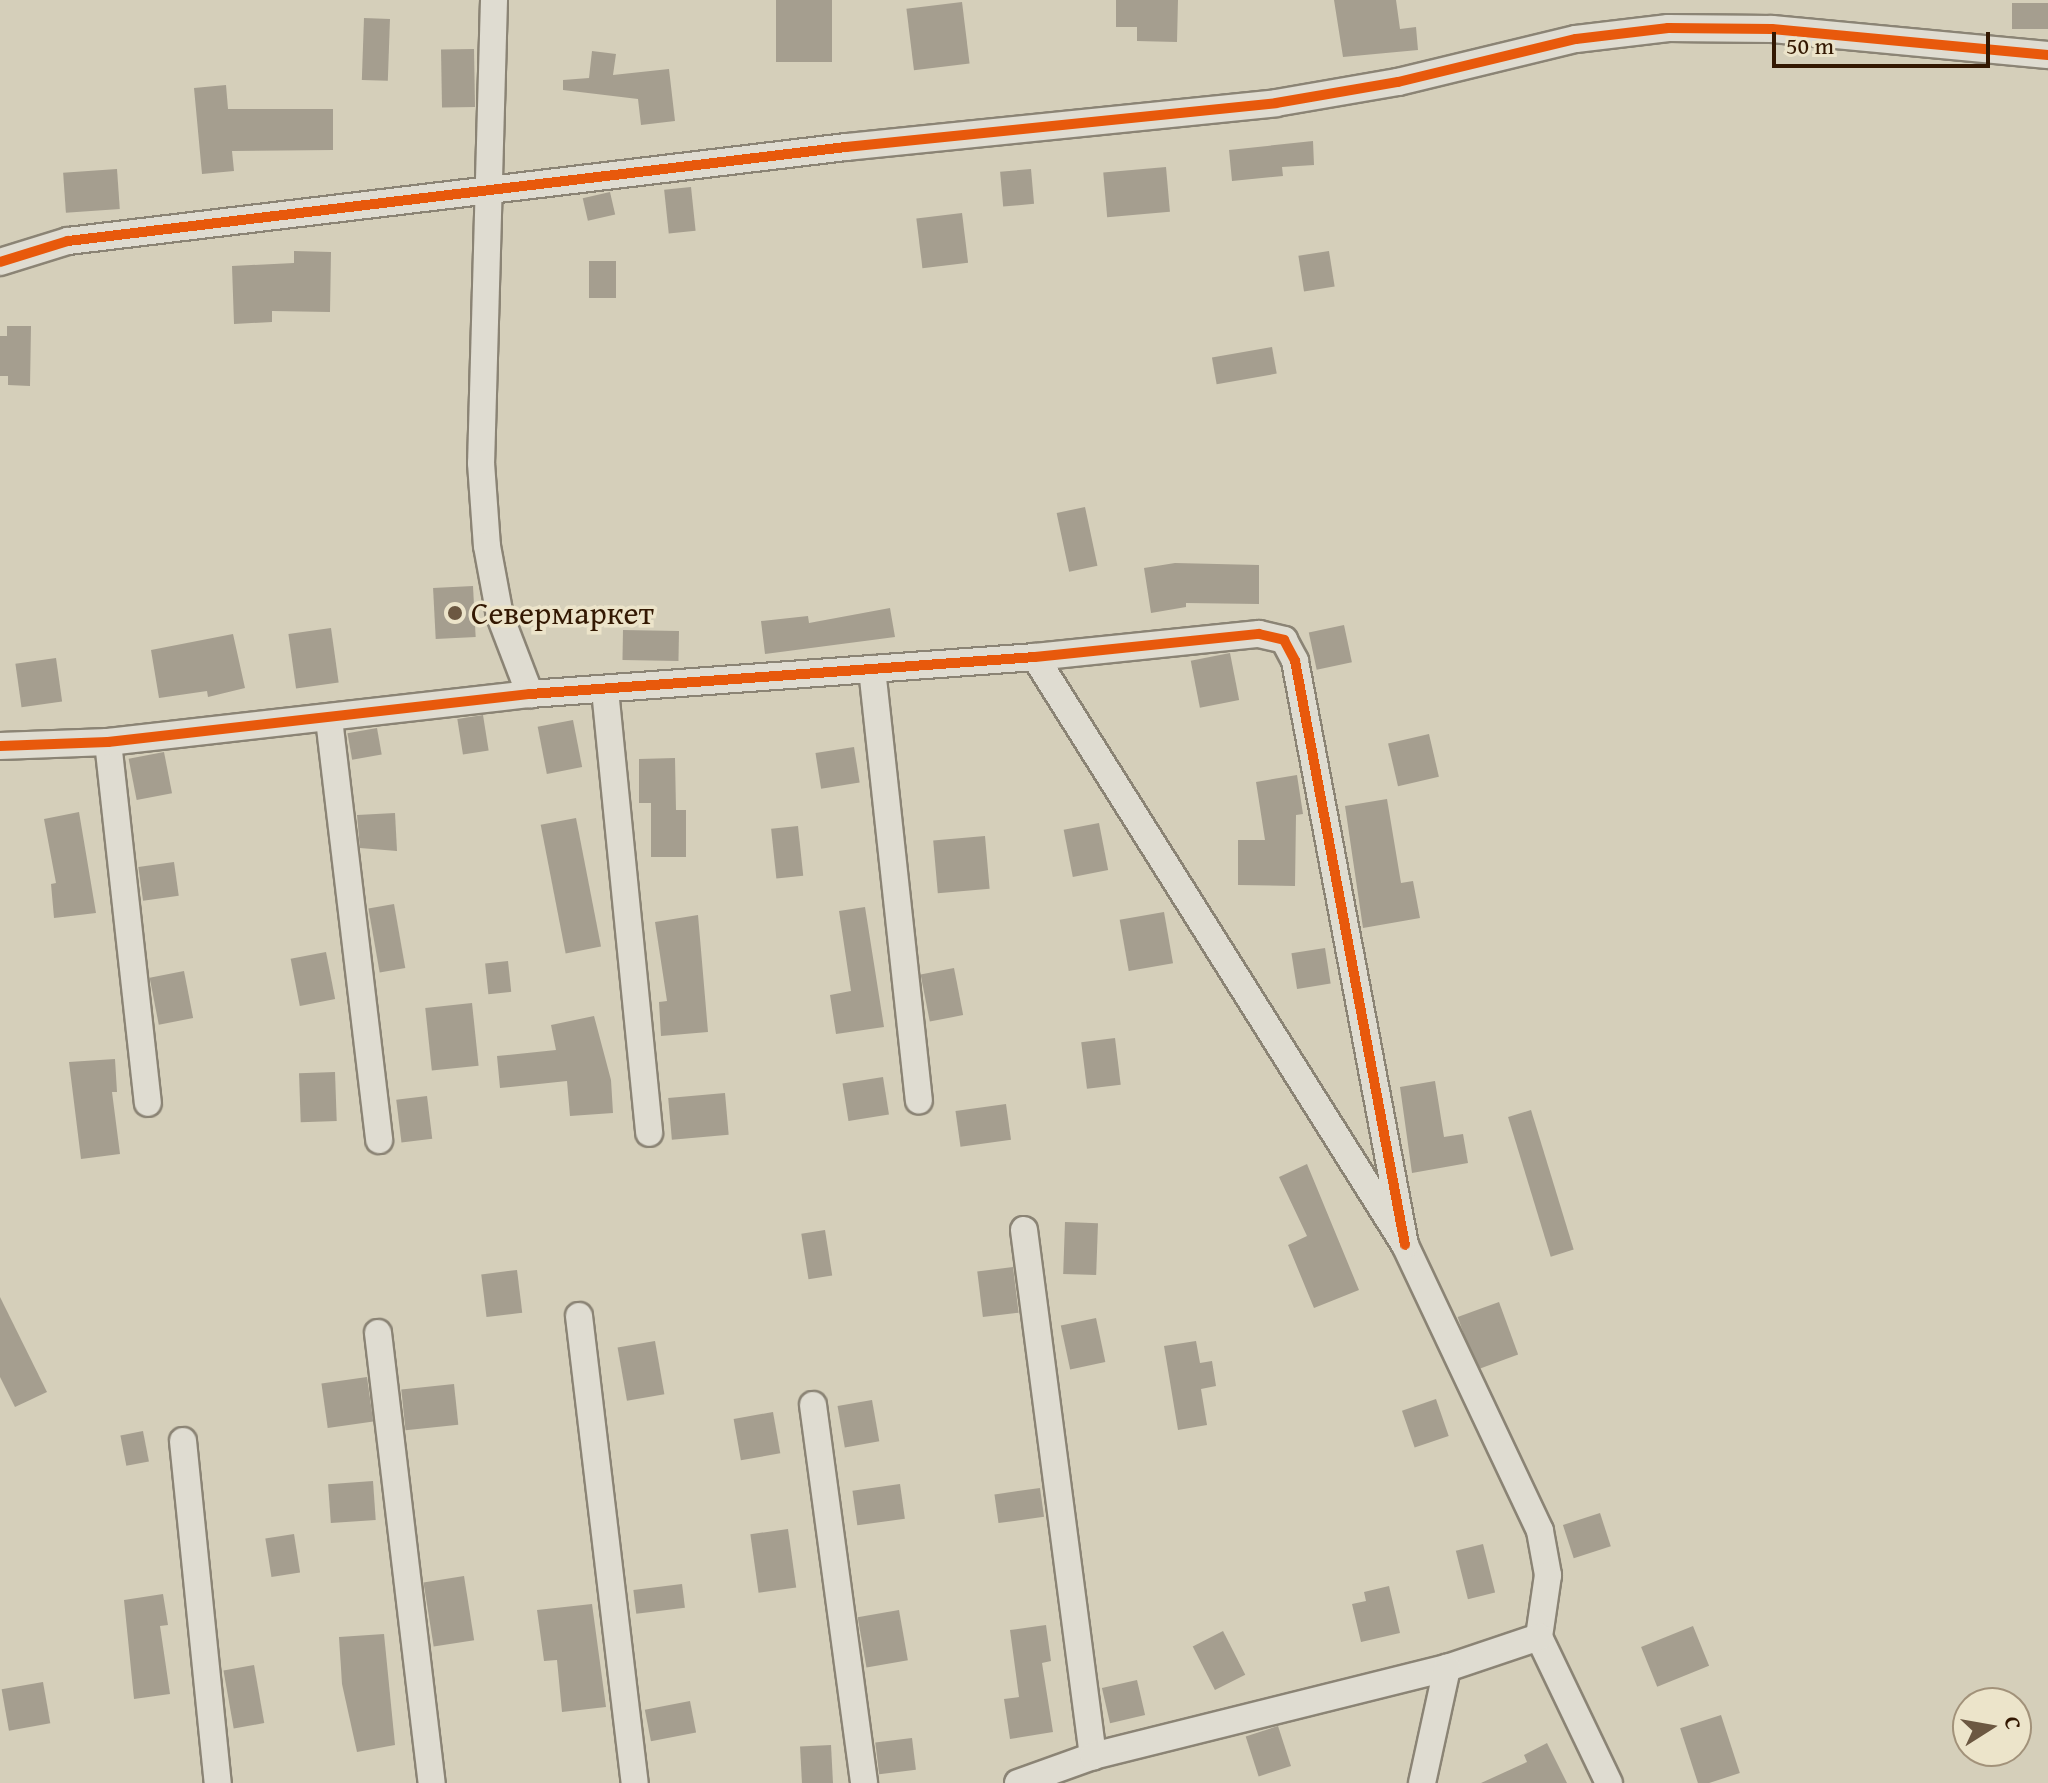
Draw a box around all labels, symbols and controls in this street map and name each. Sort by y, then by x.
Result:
scale bar [1776,16,1994,66]
text: 50 m [1786,28,1834,63]
place label: Севермаркет [471,594,654,632]
marker: Севермаркет [446,604,464,622]
north arrow [1952,1687,2032,1767]
text: С [1997,1714,2030,1732]

